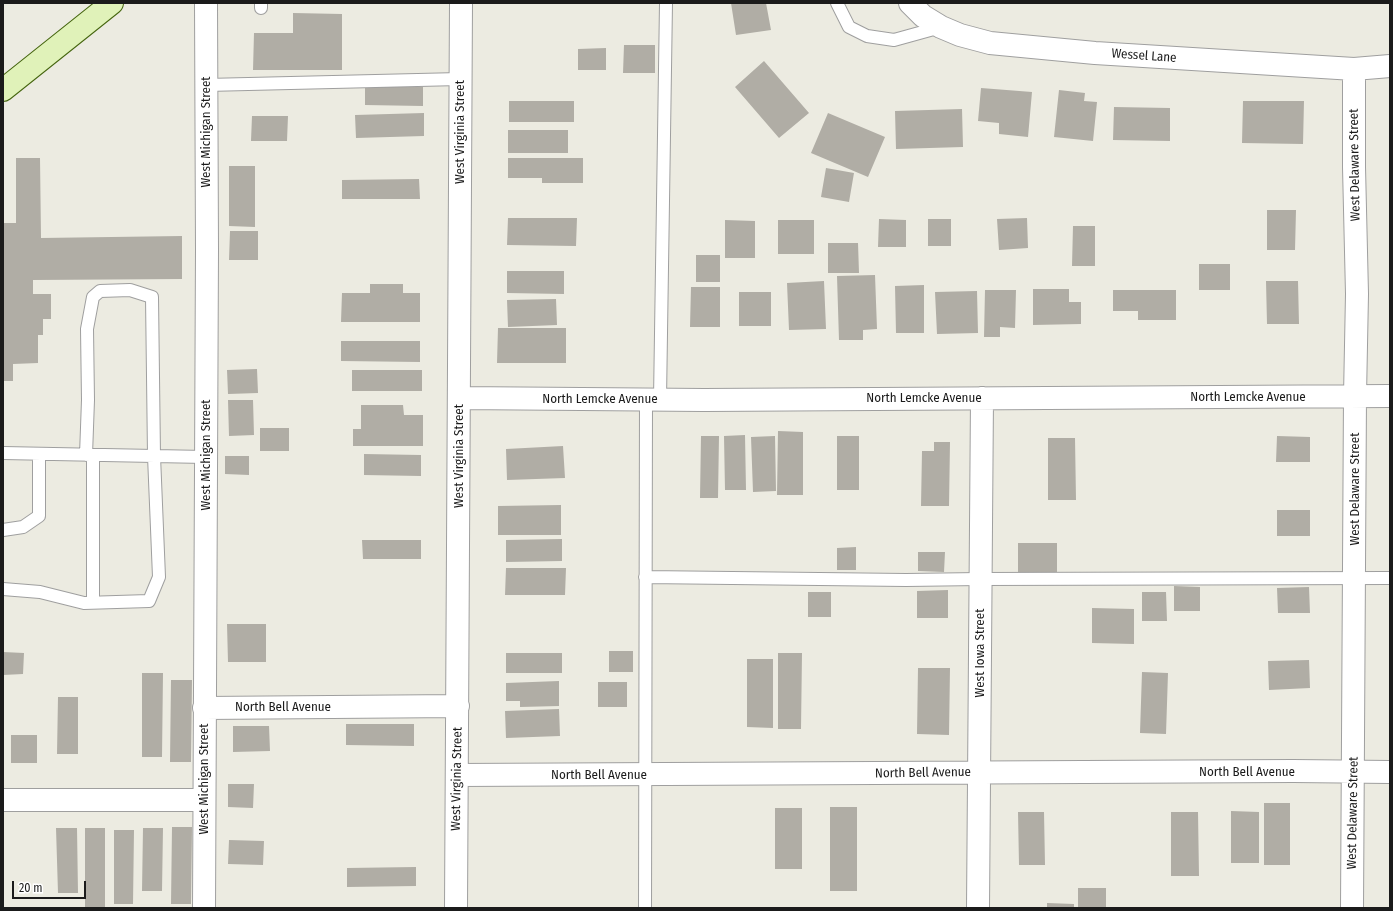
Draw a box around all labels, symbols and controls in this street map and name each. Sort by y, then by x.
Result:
street label: Wessel Lane [1111,46,1177,66]
street label: West Michigan Street [198,76,214,188]
street label: West Virginia Street [452,80,468,184]
street label: West Delaware Street [1346,108,1364,222]
street label: North Lemcke Avenue [1190,389,1306,405]
street label: North Lemcke Avenue [866,390,982,406]
street label: North Lemcke Avenue [542,391,658,407]
street label: West Michigan Street [198,399,214,511]
street label: West Virginia Street [451,404,467,508]
street label: West Delaware Street [1347,433,1363,545]
street label: West Iowa Street [972,609,988,697]
street label: North Bell Avenue [235,699,331,715]
street label: West Michigan Street [196,723,212,835]
street label: West Virginia Street [448,727,466,831]
street label: West Delaware Street [1344,756,1362,870]
street label: North Bell Avenue [875,764,971,782]
street label: North Bell Avenue [1199,764,1295,780]
street label: North Bell Avenue [551,767,647,783]
scale bar [14,873,88,899]
text: 20 m [19,881,43,895]

